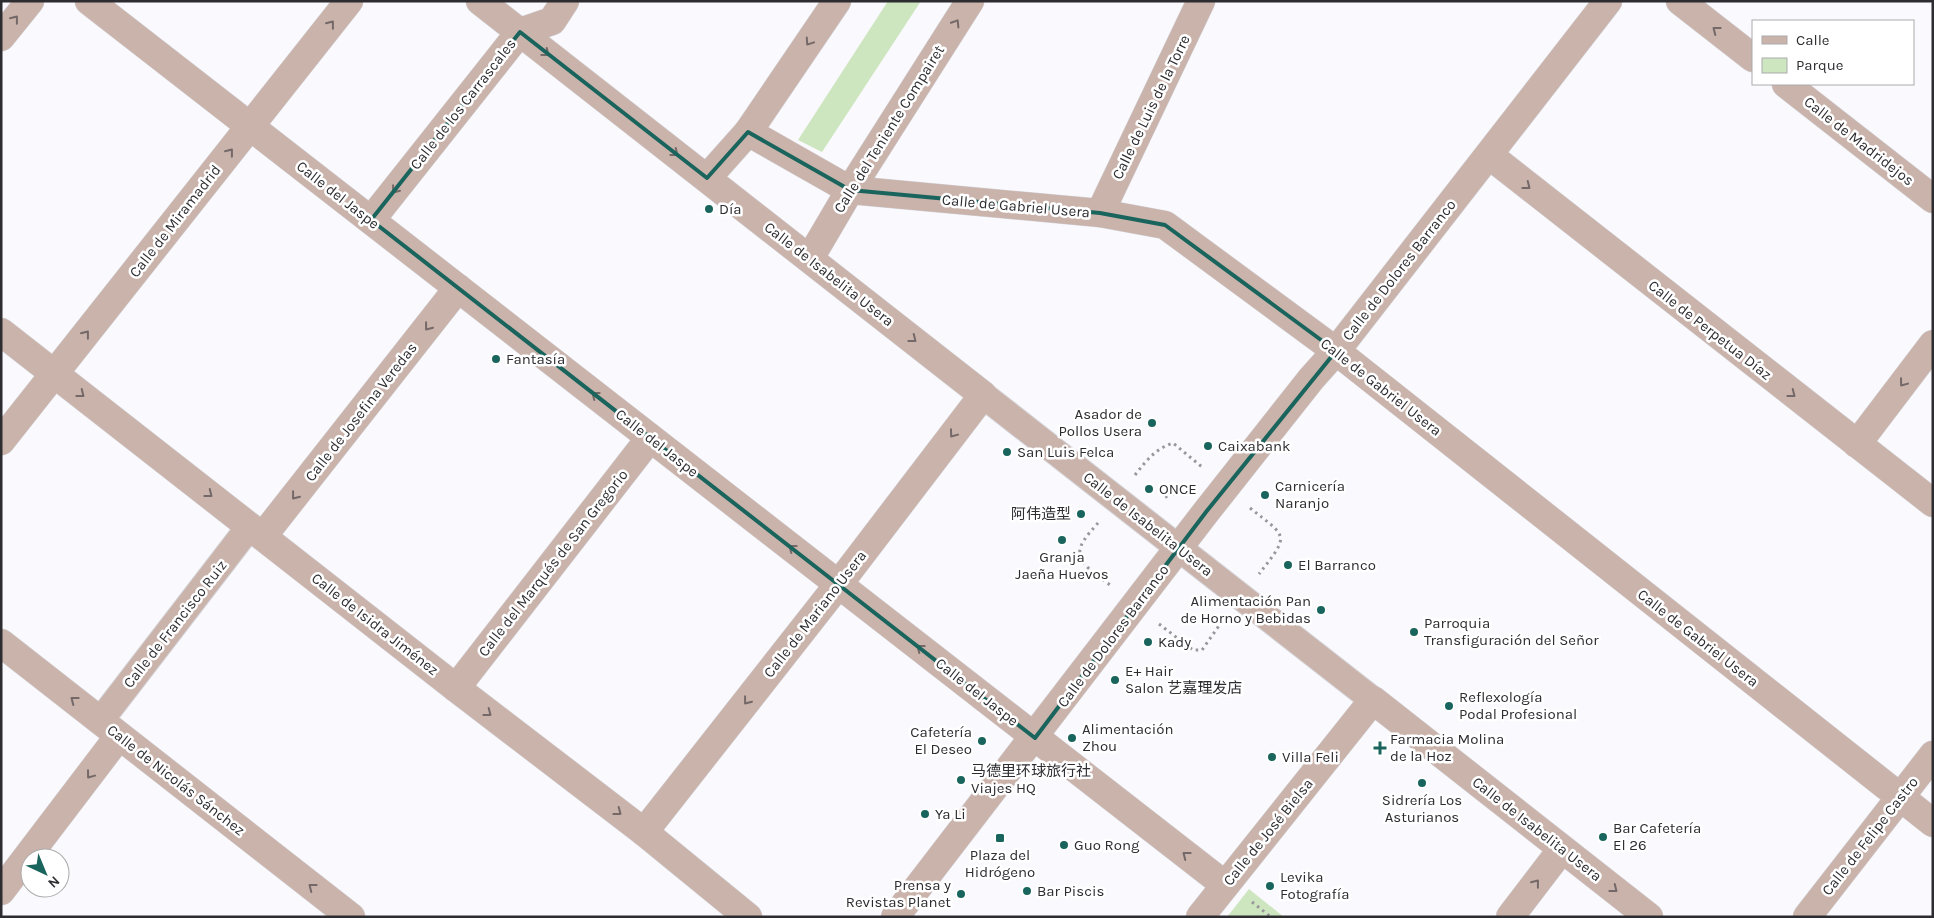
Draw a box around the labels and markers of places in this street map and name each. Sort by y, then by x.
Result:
place label: Día [719,200,742,218]
marker: Día [703,203,715,215]
place label: Fantasía [506,350,565,368]
marker: Fantasía [490,353,502,365]
place label: Asador de Pollos Usera [1058,405,1142,440]
marker: Asador de Pollos Usera [1146,417,1158,429]
place label: Caixabank [1218,437,1291,455]
marker: Caixabank [1202,440,1214,452]
place label: San Luis Felca [1017,443,1114,461]
marker: San Luis Felca [1001,446,1013,458]
place label: Carnicería Naranjo [1275,477,1345,512]
place label: ONCE [1159,480,1197,498]
marker: ONCE [1143,483,1155,495]
marker: Carnicería Naranjo [1259,489,1271,501]
place label: 阿伟造型 [1011,505,1071,523]
marker: 阿伟造型 [1075,508,1087,520]
marker: Granja Jaeña Huevos [1056,534,1068,546]
place label: Granja Jaeña Huevos [1015,548,1109,583]
place label: El Barranco [1298,556,1376,574]
marker: El Barranco [1282,559,1294,571]
place label: Alimentación Pan de Horno y Bebidas [1180,592,1311,627]
marker: Alimentación Pan de Horno y Bebidas [1315,604,1327,616]
place label: Parroquia Transfiguración del Señor [1424,614,1599,649]
marker: Parroquia Transfiguración del Señor [1408,626,1420,638]
place label: Kady [1158,633,1191,651]
marker: Kady [1142,636,1154,648]
place label: E+ Hair Salon 艺嘉理发店 [1125,662,1242,697]
marker: E+ Hair Salon 艺嘉理发店 [1109,674,1121,686]
place label: Reflexología Podal Profesional [1459,688,1577,723]
marker: Reflexología Podal Profesional [1443,700,1455,712]
place label: Alimentación Zhou [1082,720,1173,755]
place label: Cafetería El Deseo [910,723,972,758]
place label: Farmacia Molina de la Hoz [1390,730,1504,765]
marker: Alimentación Zhou [1066,732,1078,744]
marker: Cafetería El Deseo [976,735,988,747]
marker: Farmacia Molina de la Hoz [1374,742,1386,754]
place label: Villa Feli [1282,748,1339,766]
marker: Villa Feli [1266,751,1278,763]
place label: 马德里环球旅行社 Viajes HQ [971,762,1091,797]
marker: 马德里环球旅行社 Viajes HQ [955,774,967,786]
marker: Sidrería Los Asturianos [1416,777,1428,789]
place label: Sidrería Los Asturianos [1382,791,1462,826]
place label: Ya Li [935,805,966,823]
marker: Ya Li [919,808,931,820]
place label: Bar Cafetería El 26 [1613,819,1701,854]
marker: Bar Cafetería El 26 [1597,831,1609,843]
marker: Plaza del Hidrógeno [994,832,1006,844]
place label: Guo Rong [1074,836,1140,854]
marker: Guo Rong [1058,839,1070,851]
place label: Plaza del Hidrógeno [965,846,1035,881]
place label: Levika Fotografía [1280,868,1350,903]
place label: Prensa y Revistas Planet [846,876,951,911]
marker: Levika Fotografía [1264,880,1276,892]
place label: Bar Piscis [1037,882,1104,900]
marker: Bar Piscis [1021,885,1033,897]
marker: Prensa y Revistas Planet [955,888,967,900]

